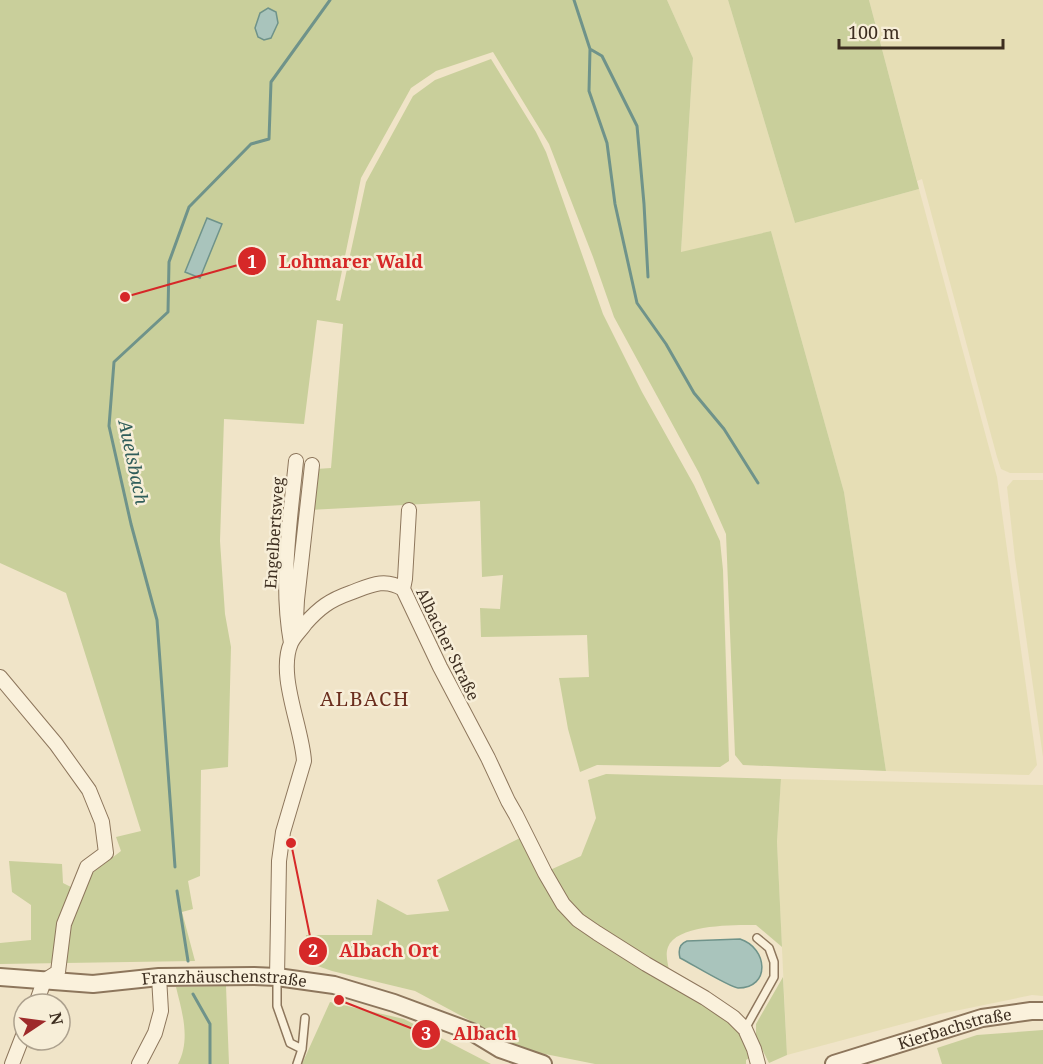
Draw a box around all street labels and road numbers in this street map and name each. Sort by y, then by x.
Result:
street label: Engelbertsweg [259,476,289,590]
street label: Albacher Straße [411,584,485,704]
street label: Franzhäuschenstraße [140,965,308,992]
street label: Kierbachstraße [895,1003,1013,1055]

